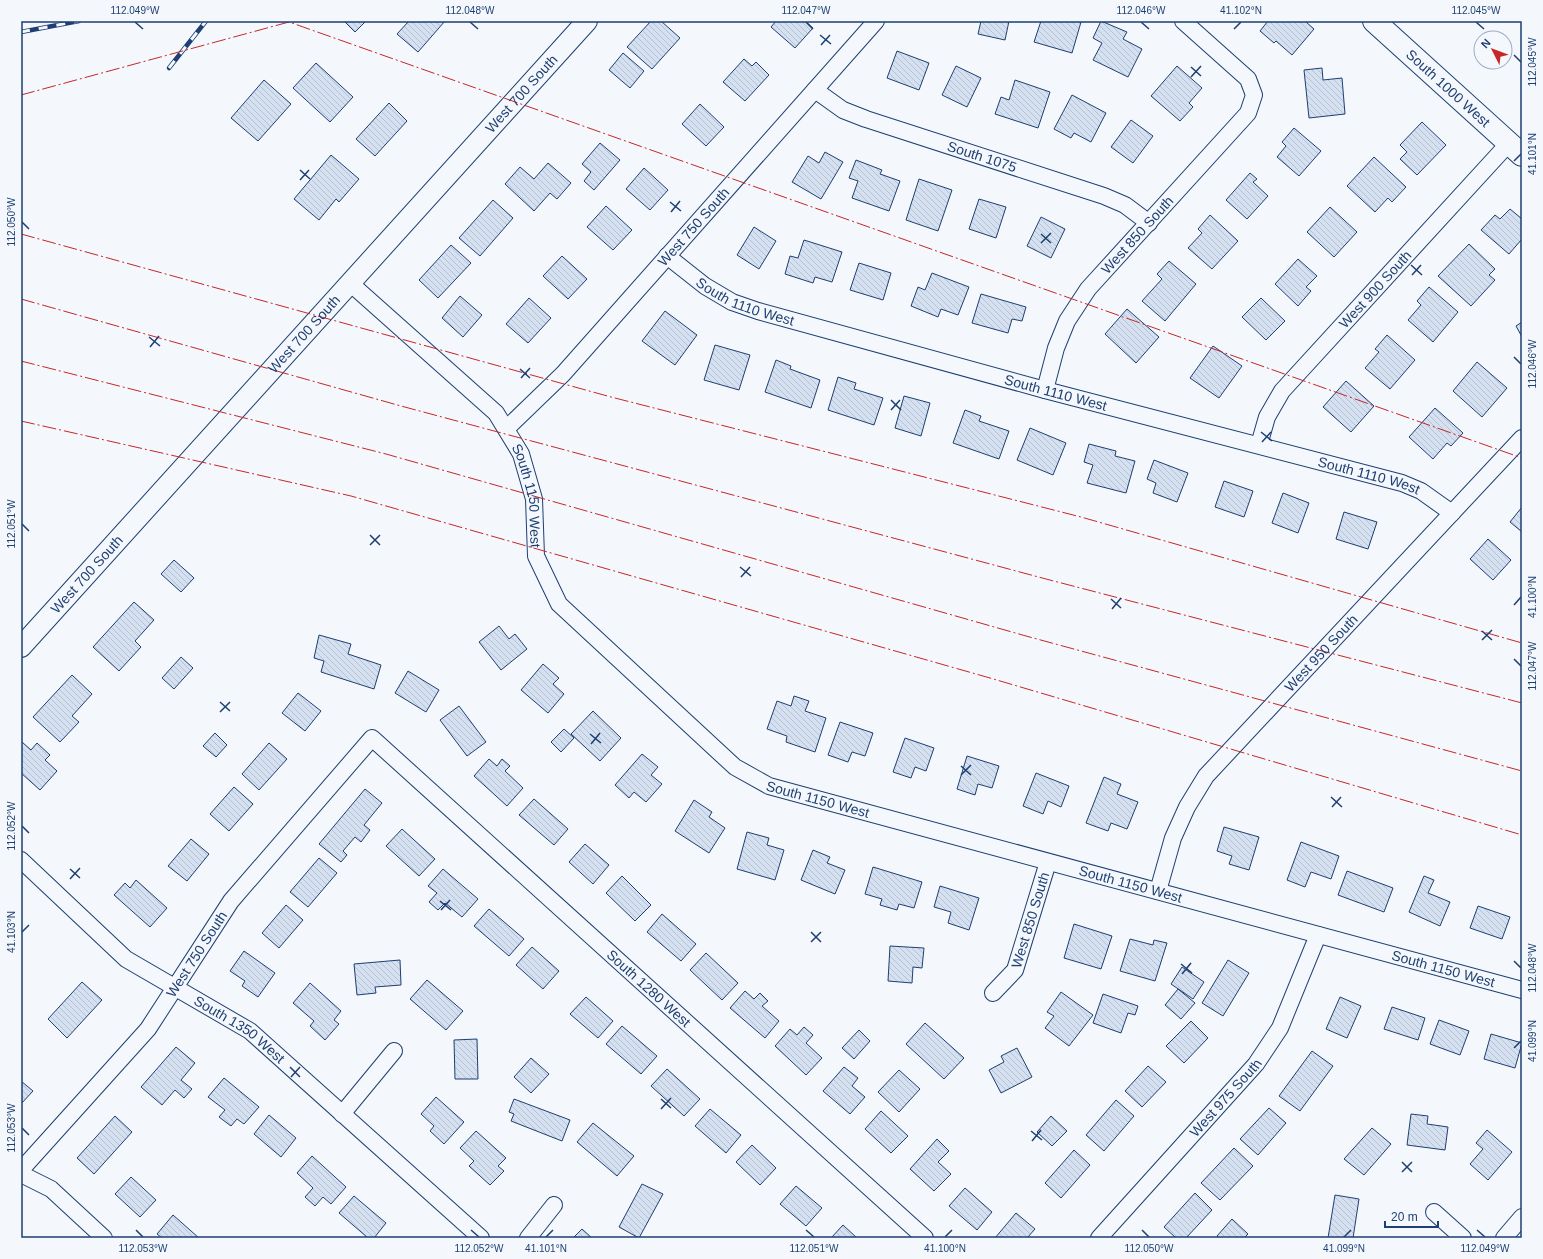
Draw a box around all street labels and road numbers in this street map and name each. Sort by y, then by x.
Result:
street label: South 1000 West [1403,46,1493,130]
street label: West 700 South [482,51,561,136]
street label: South 1075 [945,138,1019,175]
street label: West 750 South [655,184,733,269]
street label: West 850 South [1098,193,1177,277]
street label: West 900 South [1336,247,1415,331]
street label: South 1110 West [693,274,796,329]
street label: West 700 South [265,292,343,376]
street label: South 1110 West [1003,371,1109,414]
street label: South 1150 West [509,441,544,548]
street label: South 1110 West [1316,453,1422,498]
street label: West 700 South [47,532,126,617]
street label: West 950 South [1281,611,1361,695]
street label: South 1150 West [764,778,871,821]
street label: South 1150 West [1077,862,1184,906]
street label: West 850 South [1008,870,1052,970]
street label: West 750 South [163,908,230,1000]
street label: South 1280 West [604,946,694,1030]
street label: South 1150 West [1390,947,1497,990]
street label: South 1350 West [191,992,288,1066]
street label: West 975 South [1186,1056,1265,1140]

